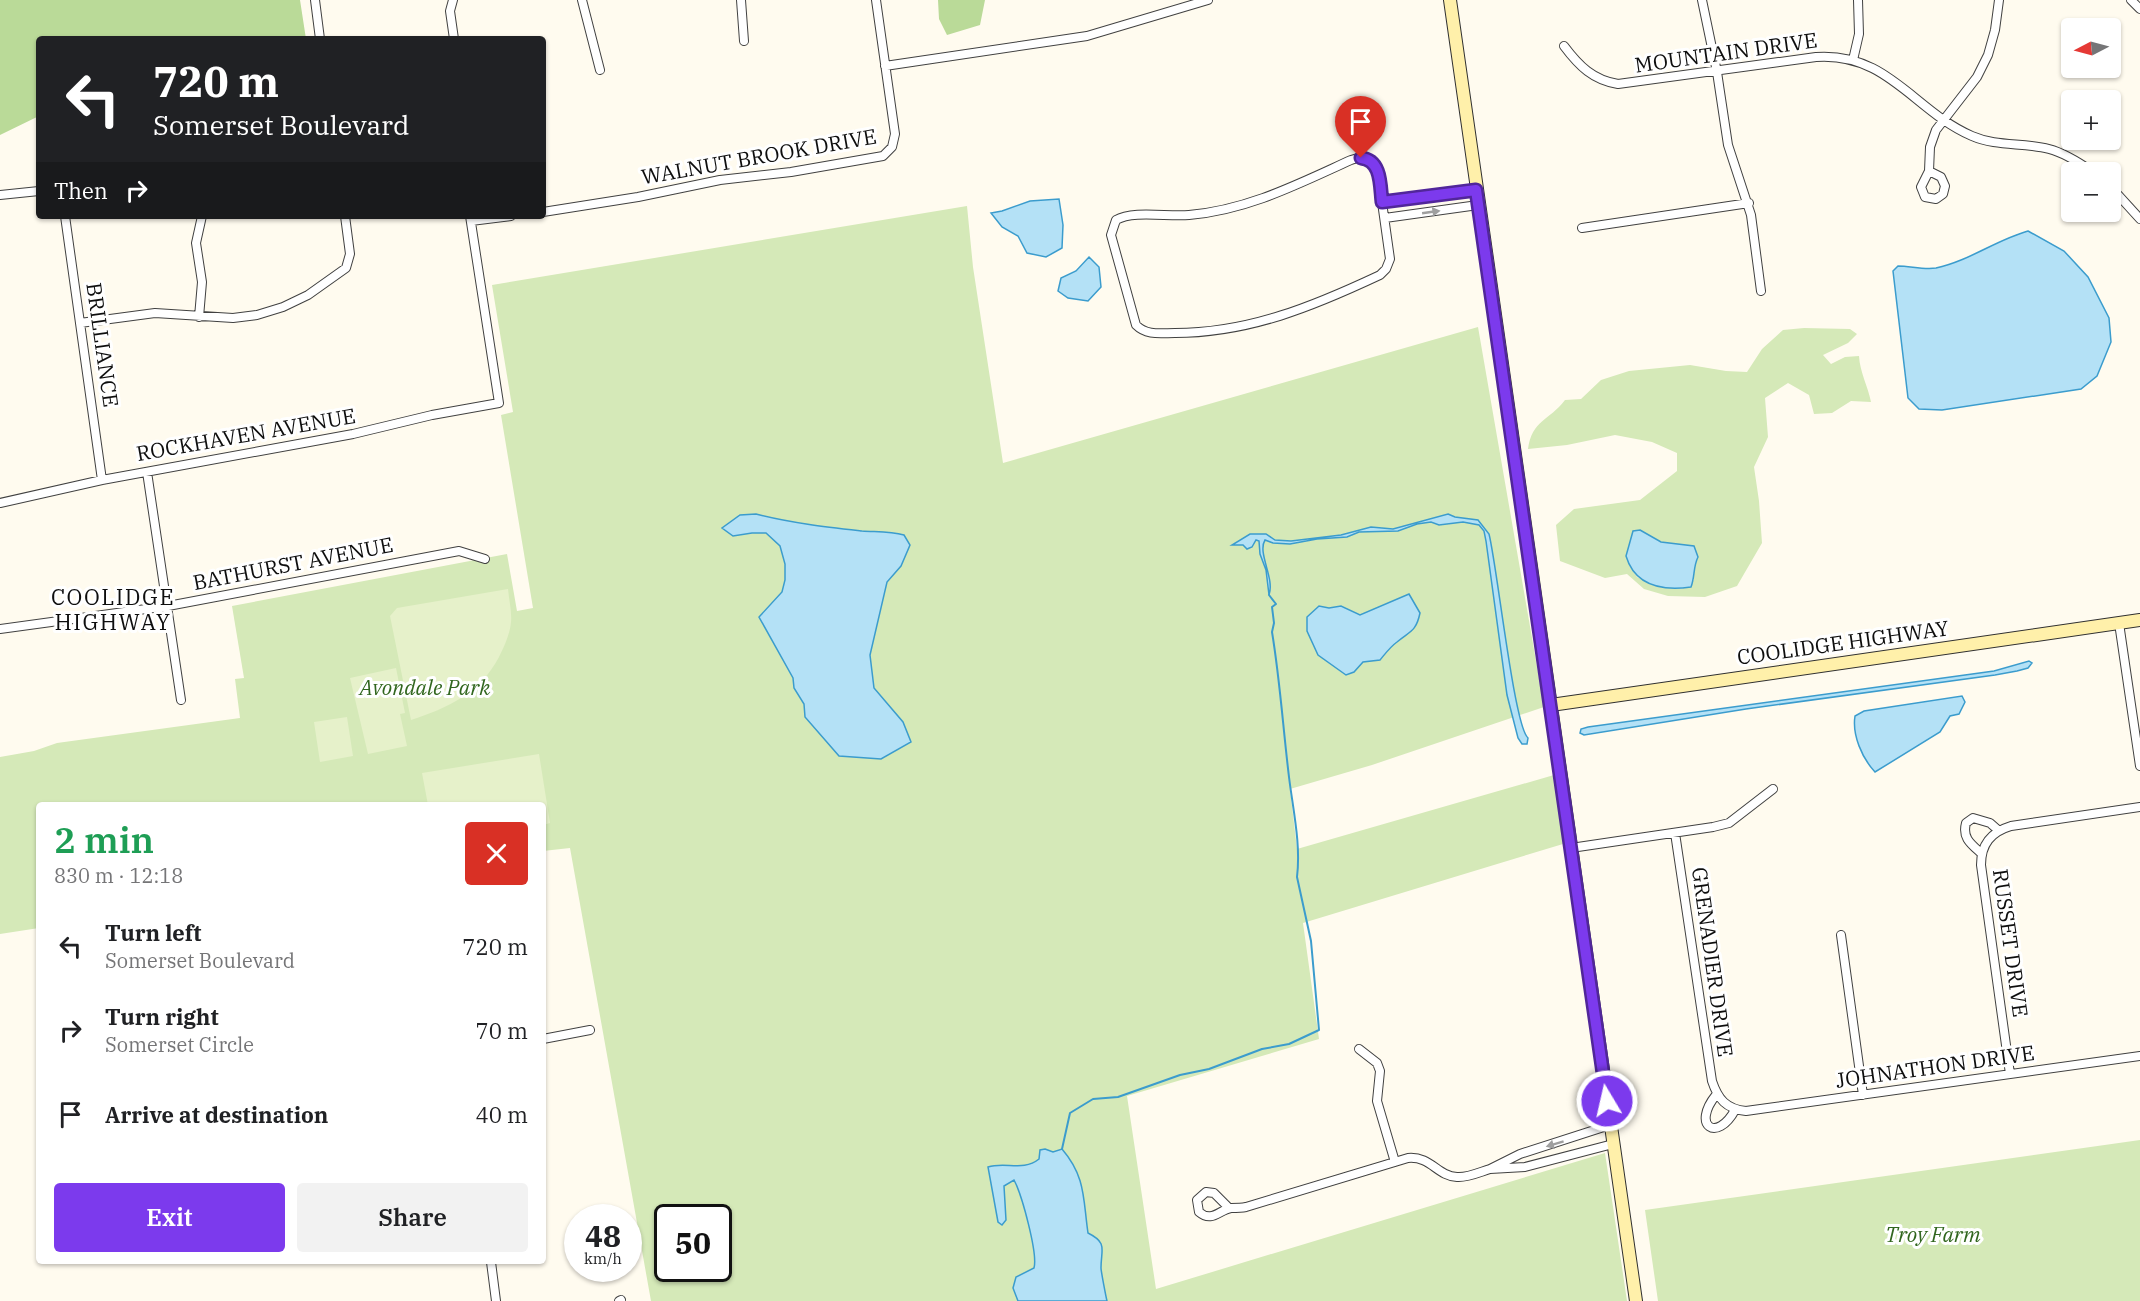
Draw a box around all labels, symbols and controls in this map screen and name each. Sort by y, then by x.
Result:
north arrow [2061,18,2121,78]
map controls [2061,18,2121,222]
street label: MOUNTAIN DRIVE [1633,25,1819,79]
text: 720 m [153,54,279,109]
icon: left [54,60,132,138]
button: + [2061,90,2121,150]
pin [1335,96,1386,158]
icon: arrive [1344,105,1377,138]
text: Somerset Boulevard [153,107,410,142]
street label: WALNUT BROOK DRIVE [639,122,879,191]
button: − [2061,162,2121,222]
icon: right [120,174,153,207]
text: Then [54,176,108,205]
one-way arrow [1422,207,1441,216]
street label: BRILLIANCE [80,281,126,409]
street label: ROCKHAVEN AVENUE [134,401,358,467]
street label: BATHURST AVENUE [190,530,395,596]
district label: COOLIDGE HIGHWAY [51,582,175,636]
street label: COOLIDGE HIGHWAY [1735,613,1951,671]
park label: Avondale Park [358,673,491,701]
text: 2 min [54,816,154,863]
button: close [465,822,528,885]
text: 830 m · 12:18 [54,862,183,889]
street label: GRENADIER DRIVE [1686,865,1740,1059]
street label: RUSSET DRIVE [1987,867,2035,1019]
text: Turn left [105,918,201,947]
icon: left [54,930,87,963]
text: 720 m [462,932,528,961]
text: Somerset Boulevard [105,947,295,974]
text: Turn right [105,1002,219,1031]
icon: right [54,1014,87,1047]
text: 70 m [476,1016,528,1045]
text: Somerset Circle [105,1031,254,1058]
street label: JOHNATHON DRIVE [1834,1038,2036,1094]
position arrow [1575,1069,1639,1133]
icon: arrive [54,1098,87,1131]
text: Arrive at destination [105,1100,328,1129]
text: 40 m [476,1100,528,1129]
one-way arrow [1546,1140,1564,1149]
button: Exit [54,1183,285,1252]
button: Share [297,1183,528,1252]
speed limit sign: 50 [654,1204,732,1282]
text: 48 [585,1216,621,1255]
park label: Troy Farm [1885,1220,1981,1248]
text: km/h [584,1249,622,1268]

